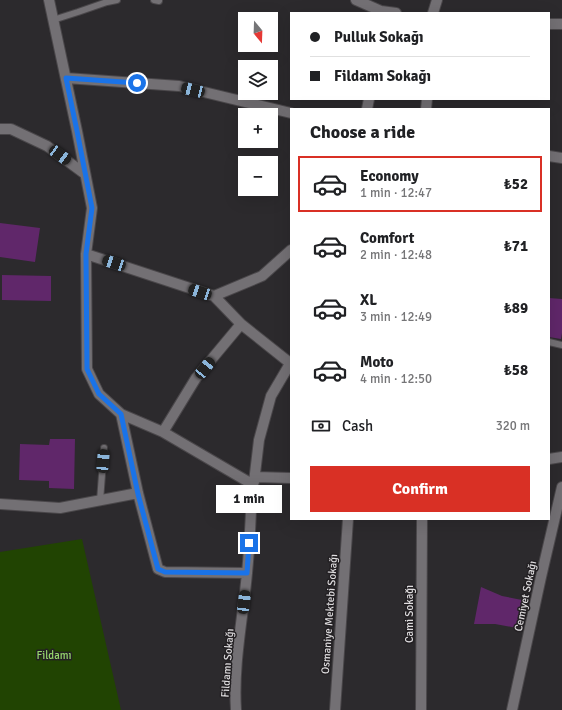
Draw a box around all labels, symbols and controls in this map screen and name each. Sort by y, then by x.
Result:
north arrow [238,12,278,52]
map controls [238,12,278,196]
text: Pulluk Sokağı [334,28,424,46]
button: layers [238,60,278,100]
text: Fildamı Sokağı [334,67,431,85]
route start [128,74,146,92]
car [180,81,206,99]
button: + [238,108,278,148]
text: Choose a ride [310,121,415,143]
car [47,143,73,167]
button: − [238,156,278,196]
icon: car [312,166,348,202]
text: Economy [360,167,419,185]
text: ₺52 [504,175,528,193]
text: 1 min · 12:47 [360,185,432,201]
icon: car [312,228,348,264]
text: Comfort [360,229,414,247]
text: ₺71 [504,237,528,255]
text: 2 min · 12:48 [360,247,432,263]
car [101,254,127,272]
car [187,283,213,301]
icon: car [312,290,348,326]
text: XL [360,291,377,309]
text: ₺89 [504,299,528,317]
text: 3 min · 12:49 [360,309,432,325]
icon: car [312,352,348,388]
text: Moto [360,353,394,371]
car [193,355,217,381]
text: ₺58 [504,361,528,379]
text: 4 min · 12:50 [360,371,432,387]
icon: cash [310,415,332,437]
text: Cash [342,417,373,435]
text: 320 m [496,418,530,434]
car [96,449,110,473]
button: Confirm [310,466,530,512]
callout: 1 min [216,485,282,513]
text: 1 min [233,491,265,507]
route end [240,534,258,552]
street label: Osmaniye Mektebi Sokağı [319,554,340,674]
street label: Cemiyet Sokağı [512,559,539,633]
street label: Cami Sokağı [403,585,416,643]
car [237,589,251,615]
street label: Fildamı Sokağı [219,628,236,698]
park label: Fildamı [36,649,72,662]

